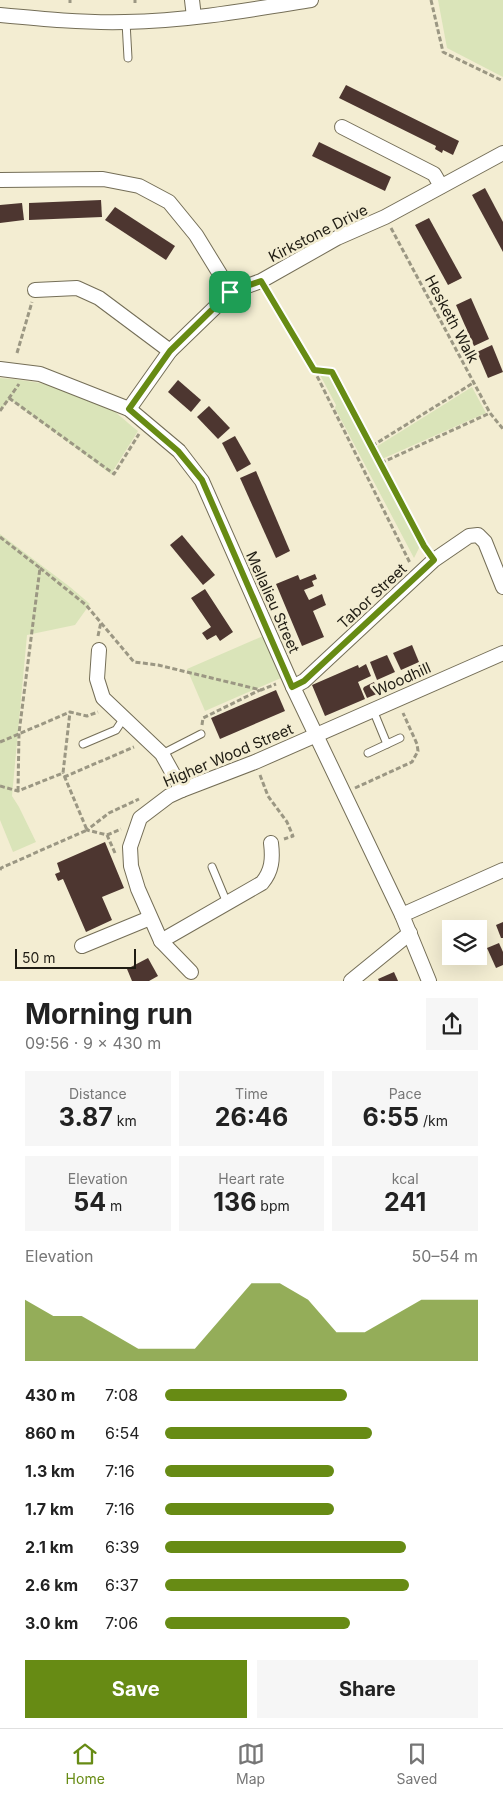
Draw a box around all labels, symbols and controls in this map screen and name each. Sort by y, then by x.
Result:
street label: Kirkstone Drive [265,200,371,266]
pin [209,271,251,313]
street label: Hesketh Walk [421,272,483,367]
icon: arrive [216,278,244,306]
street label: Mellalieu Street [242,548,304,656]
street label: Tabor Street [334,559,410,633]
street label: Woodhill [370,658,434,700]
street label: Higher Wood Street [160,719,296,791]
map controls [442,920,487,965]
button: layers [442,920,487,965]
scale bar [15,946,136,969]
text: 50 m [22,949,56,966]
text: Morning run [25,997,193,1031]
button: share [426,998,478,1050]
text: 09:56 · 9 × 430 m [25,1033,161,1053]
text: Distance [69,1085,127,1102]
text: Time [235,1085,268,1102]
text: Pace [389,1085,422,1102]
text: 3.87 [59,1102,113,1132]
text: 26:46 [215,1102,288,1132]
text: 6:55 [362,1102,419,1132]
text: km [113,1112,137,1129]
text: /km [419,1112,448,1129]
text: Elevation [68,1170,128,1187]
text: Heart rate [218,1170,285,1187]
text: kcal [392,1170,419,1187]
text: 54 [73,1187,106,1217]
text: 136 [213,1187,256,1217]
text: 241 [384,1187,426,1217]
text: m [106,1197,122,1214]
text: bpm [256,1197,290,1214]
text: Elevation [25,1246,94,1266]
text: 50–54 m [412,1246,478,1266]
text: 430 m [25,1385,75,1405]
text: 7:08 [105,1385,138,1405]
text: 860 m [25,1423,75,1443]
text: 6:54 [105,1423,140,1443]
text: 1.3 km [25,1461,75,1481]
text: 7:16 [105,1461,135,1481]
text: 1.7 km [25,1499,74,1519]
text: 7:16 [105,1499,135,1519]
text: 2.1 km [25,1537,74,1557]
text: 6:39 [105,1537,139,1557]
text: 2.6 km [25,1575,78,1595]
text: 6:37 [105,1575,138,1595]
text: 3.0 km [25,1613,78,1633]
text: 7:06 [105,1613,138,1633]
button: Save [25,1660,247,1718]
button: Share [257,1660,478,1718]
tab: Home [66,1740,105,1787]
tab: Map [236,1740,265,1787]
tab: Saved [396,1740,437,1787]

